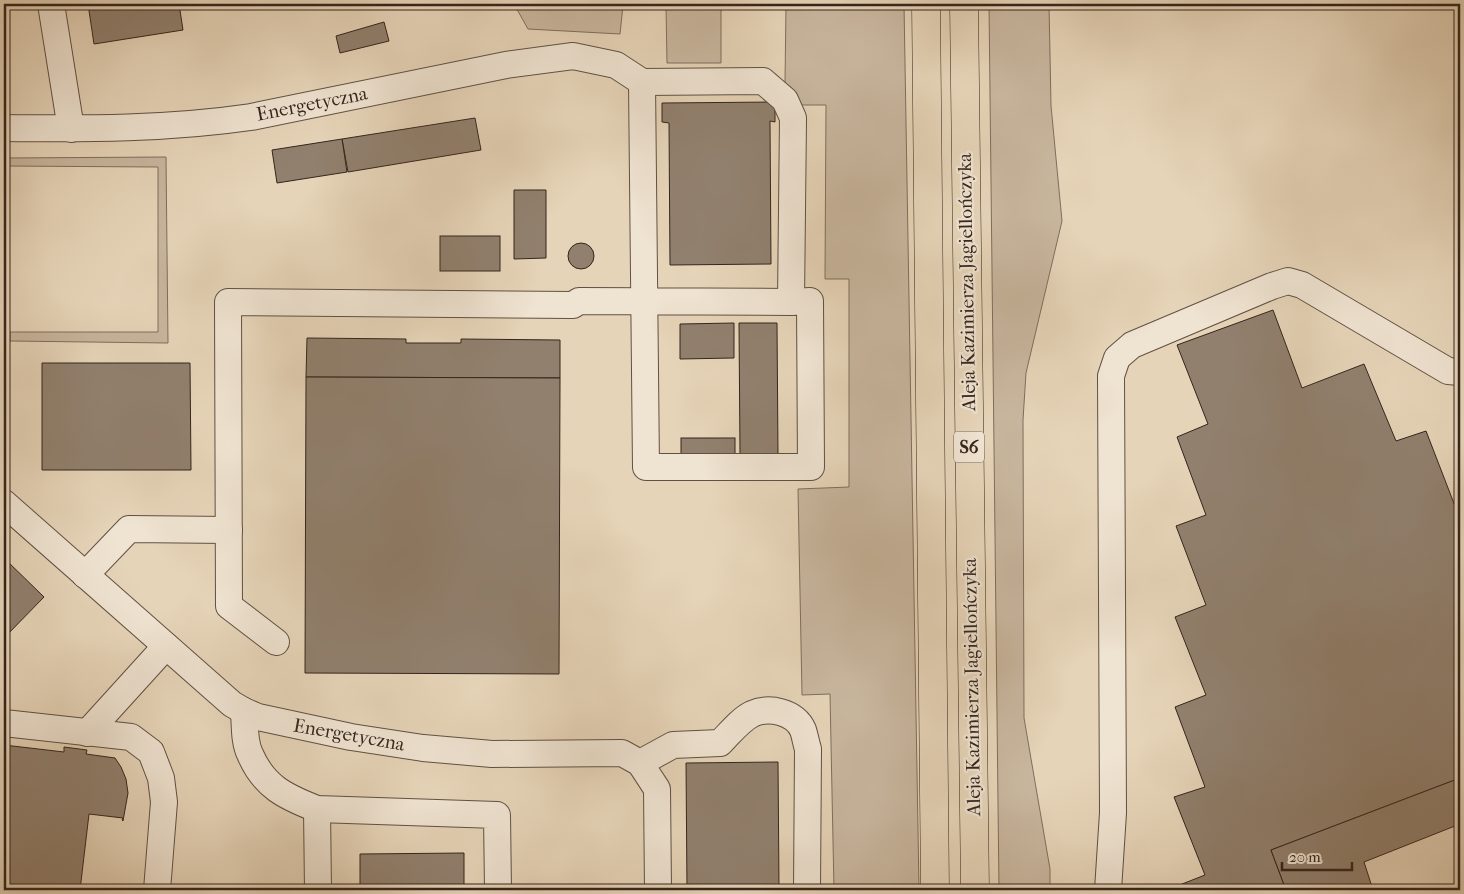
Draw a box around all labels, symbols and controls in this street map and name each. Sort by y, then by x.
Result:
street label: Energetyczna [255,82,370,126]
street label: Aleja Kazimierza Jagiellończyka [954,153,980,412]
road number: S6 [954,432,984,462]
street label: Aleja Kazimierza Jagiellończyka [959,558,985,817]
street label: Energetyczna [292,714,407,756]
scale bar [1282,839,1352,871]
text: 20 m [1289,848,1321,866]

